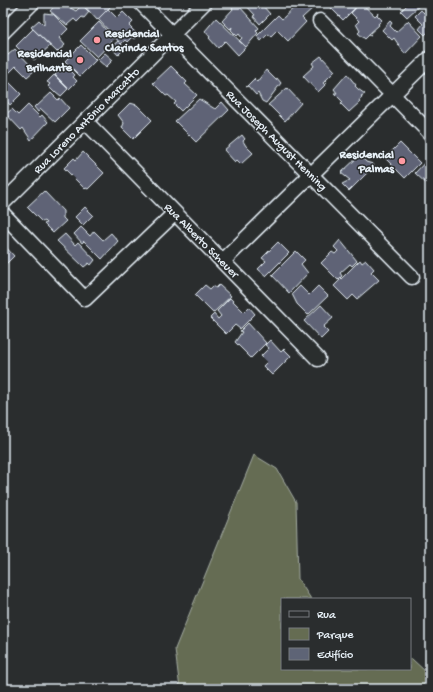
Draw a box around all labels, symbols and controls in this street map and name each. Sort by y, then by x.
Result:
place label: Residencial Clarinda Santos [104,28,184,56]
marker: Residencial Clarinda Santos [92,35,102,45]
place label: Residencial Brilhante [17,48,73,76]
marker: Residencial Brilhante [75,55,85,65]
street label: Rua Loreno Antônio Marcatto [31,65,143,177]
street label: Rua Joseph August Henning [222,88,329,195]
place label: Residencial Palmas [339,149,395,177]
marker: Residencial Palmas [397,156,407,166]
street label: Rua Alberto Scheuer [160,201,242,283]
legend [281,598,411,670]
text: Rua [317,609,336,623]
text: Parque [316,629,354,643]
text: Edifício [317,649,353,663]

